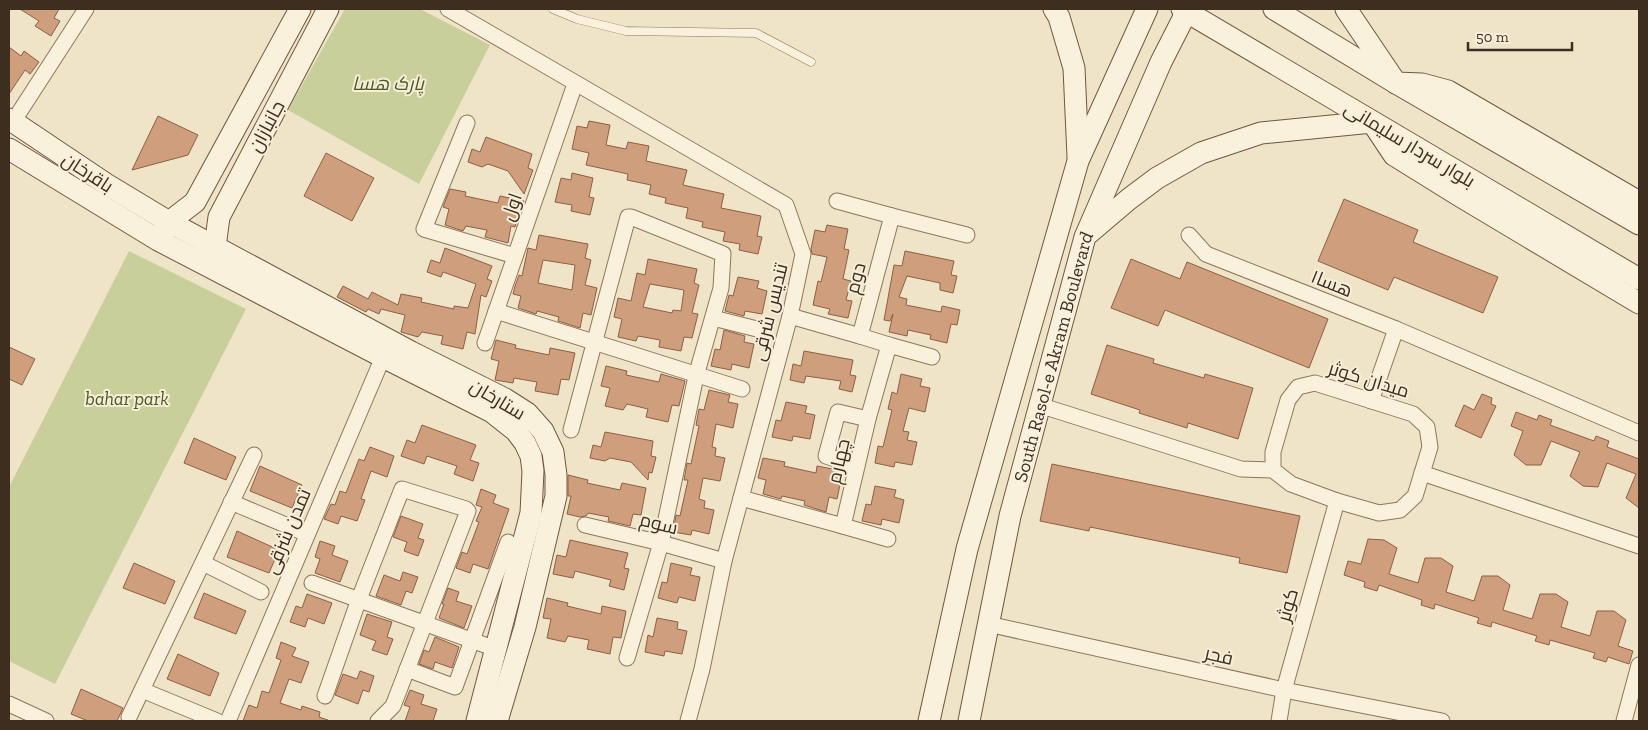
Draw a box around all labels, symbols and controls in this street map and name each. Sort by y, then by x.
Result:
scale bar [1468,20,1572,52]
text: 50 m [1476,28,1509,46]
park label: پارک هسا [352,72,425,96]
street label: جانبازان [243,96,290,156]
street label: بلوار سردار سلیمانی [1340,96,1479,193]
street label: باقرخان [58,147,118,198]
street label: اول [496,190,527,224]
street label: South Rasol-e Akram Boulevard [1009,227,1098,485]
street label: دوم [840,260,873,297]
street label: تندیس شرقی [746,261,793,363]
street label: هسا۱ [1308,265,1356,302]
street label: میدان کوثر [1325,356,1412,403]
street label: ستارخان [466,374,530,425]
park label: bahar park [85,387,169,410]
street label: چهارم [822,436,857,486]
street label: تمدن شزقی [259,485,316,577]
street label: سوم [637,508,680,541]
street label: کوثر [1272,586,1303,625]
street label: فجر [1201,641,1235,670]

